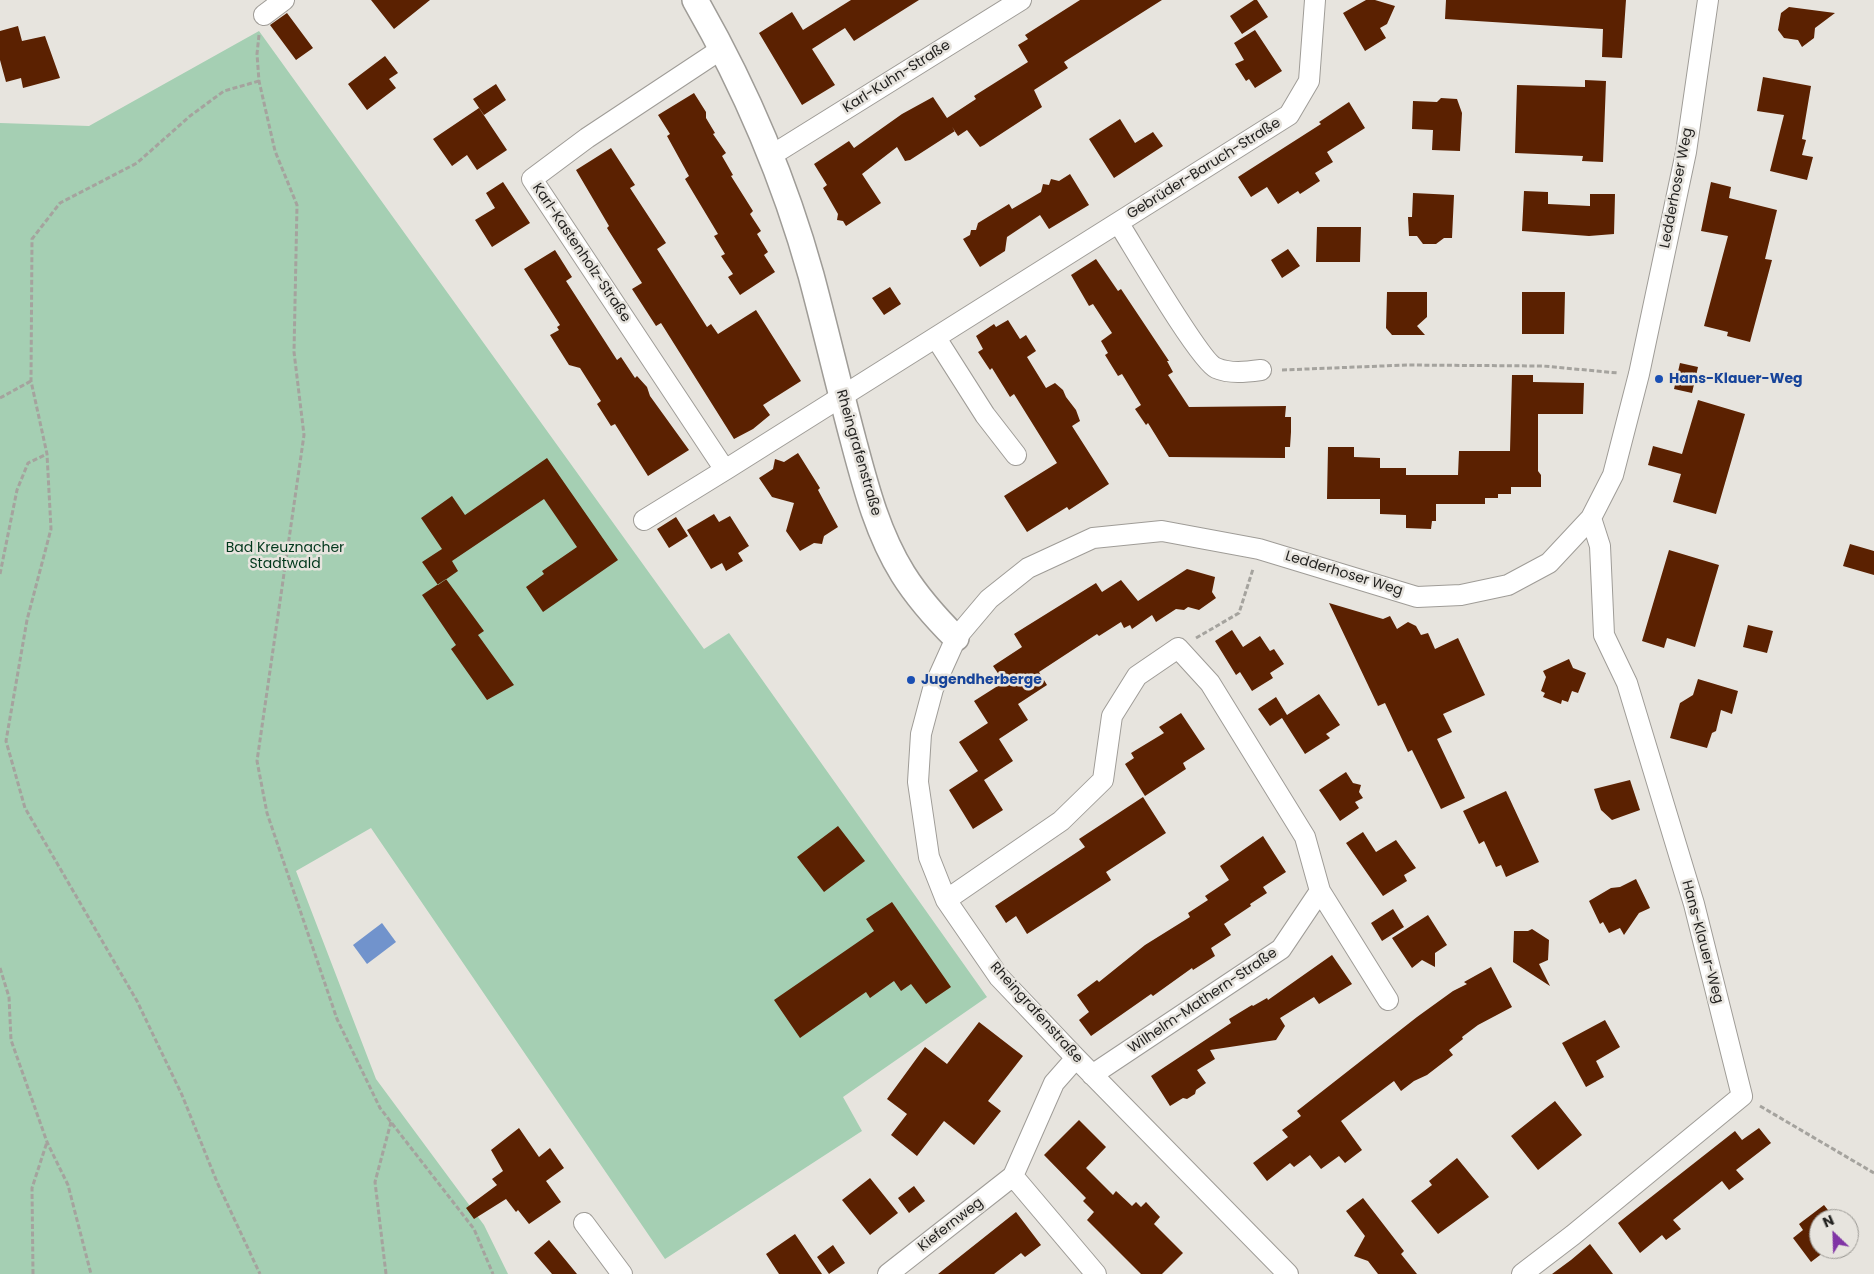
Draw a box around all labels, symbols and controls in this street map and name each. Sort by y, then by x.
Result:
street label: Karl-Kuhn-Straße [840,37,954,117]
street label: Gebrüder-Baruch-Straße [1124,115,1284,223]
street label: Ledderhoser Weg [1657,126,1697,250]
street label: Karl-Kastenholz-Straße [528,180,634,326]
place label: Hans-Klauer-Weg [1669,371,1803,387]
marker: Hans-Klauer-Weg [1653,373,1665,385]
street label: Rheingrafenstraße [832,388,884,518]
park label: Bad Kreuznacher Stadtwald [226,540,344,572]
street label: Ledderhoser Weg [1283,548,1405,600]
place label: Jugendherberge [921,672,1042,688]
marker: Jugendherberge [905,674,917,686]
street label: Hans-Klauer-Weg [1677,879,1727,1005]
street label: Wilhelm-Mathern-Straße [1125,945,1281,1057]
street label: Rheingrafenstraße [986,959,1086,1067]
street label: Kiefernweg [915,1194,987,1256]
north arrow [1809,1209,1859,1259]
text: N [1819,1210,1837,1232]

